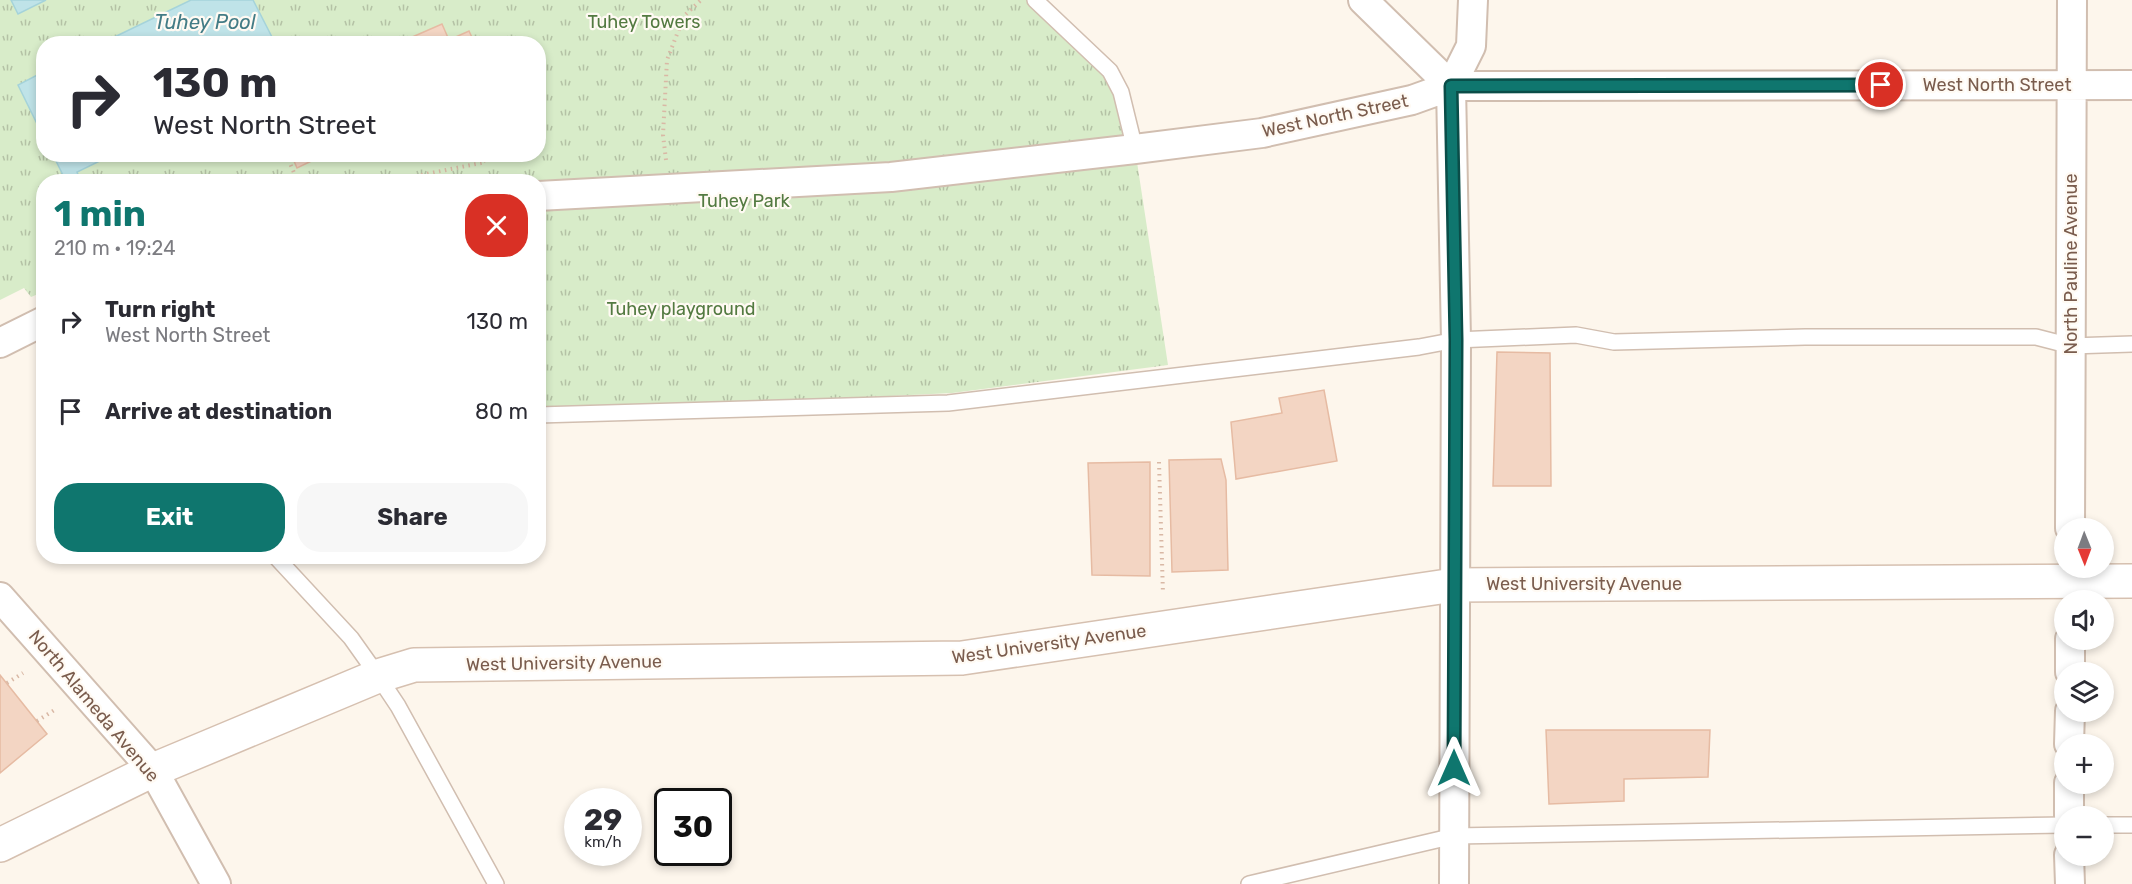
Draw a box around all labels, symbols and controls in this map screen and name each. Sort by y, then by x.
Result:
water label: Tuhey Pool [154,10,257,34]
park label: Tuhey Towers [587,11,701,33]
text: 130 m [153,58,278,108]
pin [1855,59,1906,110]
icon: right [54,60,132,138]
icon: arrive [1864,68,1897,101]
street label: West North Street [1923,74,2071,96]
street label: West North Street [1260,90,1410,142]
text: West North Street [153,109,376,141]
street label: North Pauline Avenue [2060,174,2082,354]
park label: Tuhey Park [698,190,791,212]
text: 1 min [54,192,146,235]
button: close [465,194,528,257]
text: 210 m · 19:24 [54,236,176,260]
text: Turn right [105,296,215,323]
park label: Tuhey playground [606,298,756,320]
icon: right [54,305,87,338]
text: 130 m [466,308,528,335]
text: West North Street [105,323,270,347]
icon: arrive [54,395,87,428]
text: Arrive at destination [105,398,332,425]
text: 80 m [475,398,528,425]
button: Exit [54,483,285,552]
button: Share [297,483,528,552]
north arrow [2054,518,2114,578]
map controls [2054,518,2114,866]
street label: West University Avenue [1486,573,1682,595]
button: sound [2054,590,2114,650]
street label: West University Avenue [950,619,1148,669]
street label: North Alameda Avenue [24,626,164,786]
street label: West University Avenue [466,650,662,676]
button: layers [2054,662,2114,722]
button: + [2054,734,2114,794]
position arrow [1422,736,1486,800]
speed limit sign: 30 [654,788,732,866]
text: 29 [584,802,622,838]
button: − [2054,806,2114,866]
text: km/h [584,833,622,851]

